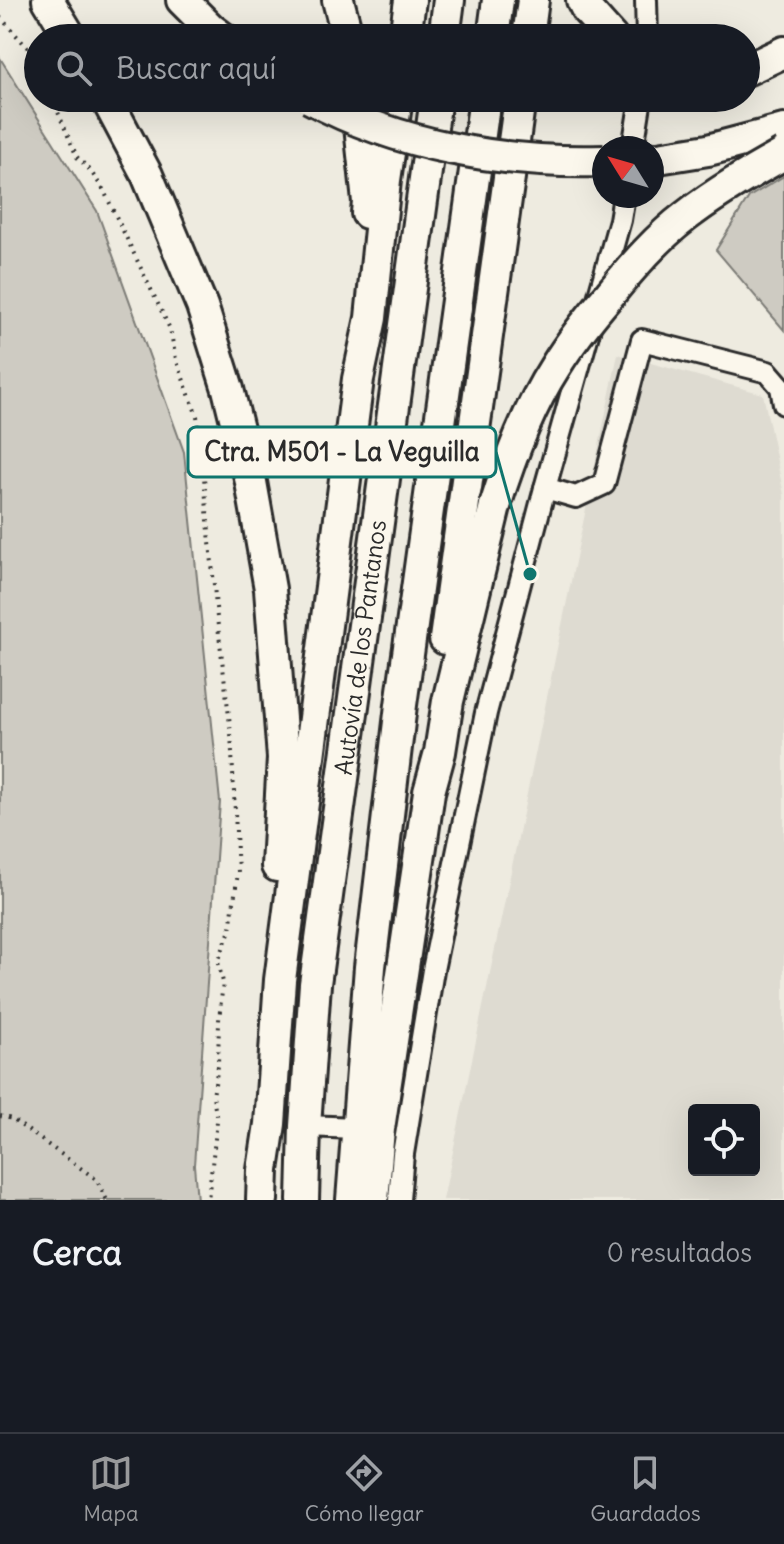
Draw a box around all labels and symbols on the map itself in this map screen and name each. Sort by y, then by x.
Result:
north arrow [592,136,664,208]
callout: Ctra. M501 - La Veguilla [188,427,496,477]
text: Ctra. M501 - La Veguilla [204,435,480,468]
street label: Autovía de los Pantanos [328,518,392,777]

